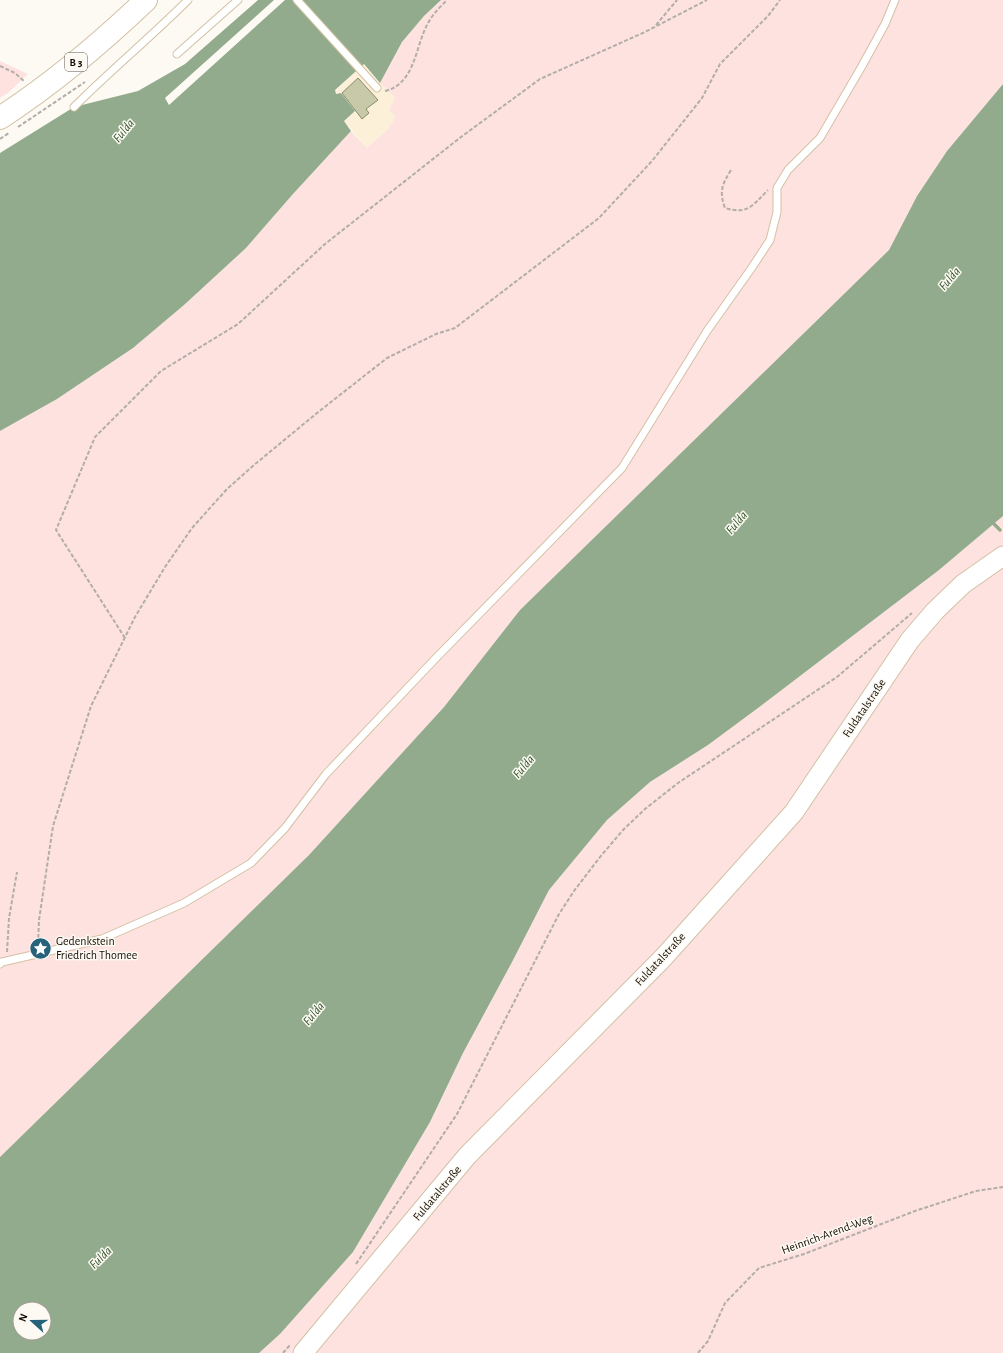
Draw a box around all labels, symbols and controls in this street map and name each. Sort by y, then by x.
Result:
road number: B 3 [65,53,87,71]
water label: Fulda [111,117,137,145]
water label: Fulda [937,265,964,293]
water label: Fulda [724,509,751,537]
street label: Fuldatalstraße [840,677,888,739]
water label: Fulda [511,753,538,781]
street label: Fuldatalstraße [633,930,687,988]
place icon: Gedenkstein Friedrich Thomee [27,935,53,961]
place label: Gedenkstein Friedrich Thomee [56,935,137,961]
water label: Fulda [301,1000,327,1028]
street label: Fuldatalstraße [411,1163,463,1223]
street label: Heinrich-Arend-Weg [780,1212,874,1256]
water label: Fulda [87,1244,115,1272]
north arrow [12,1301,52,1341]
text: N [17,1312,30,1323]

